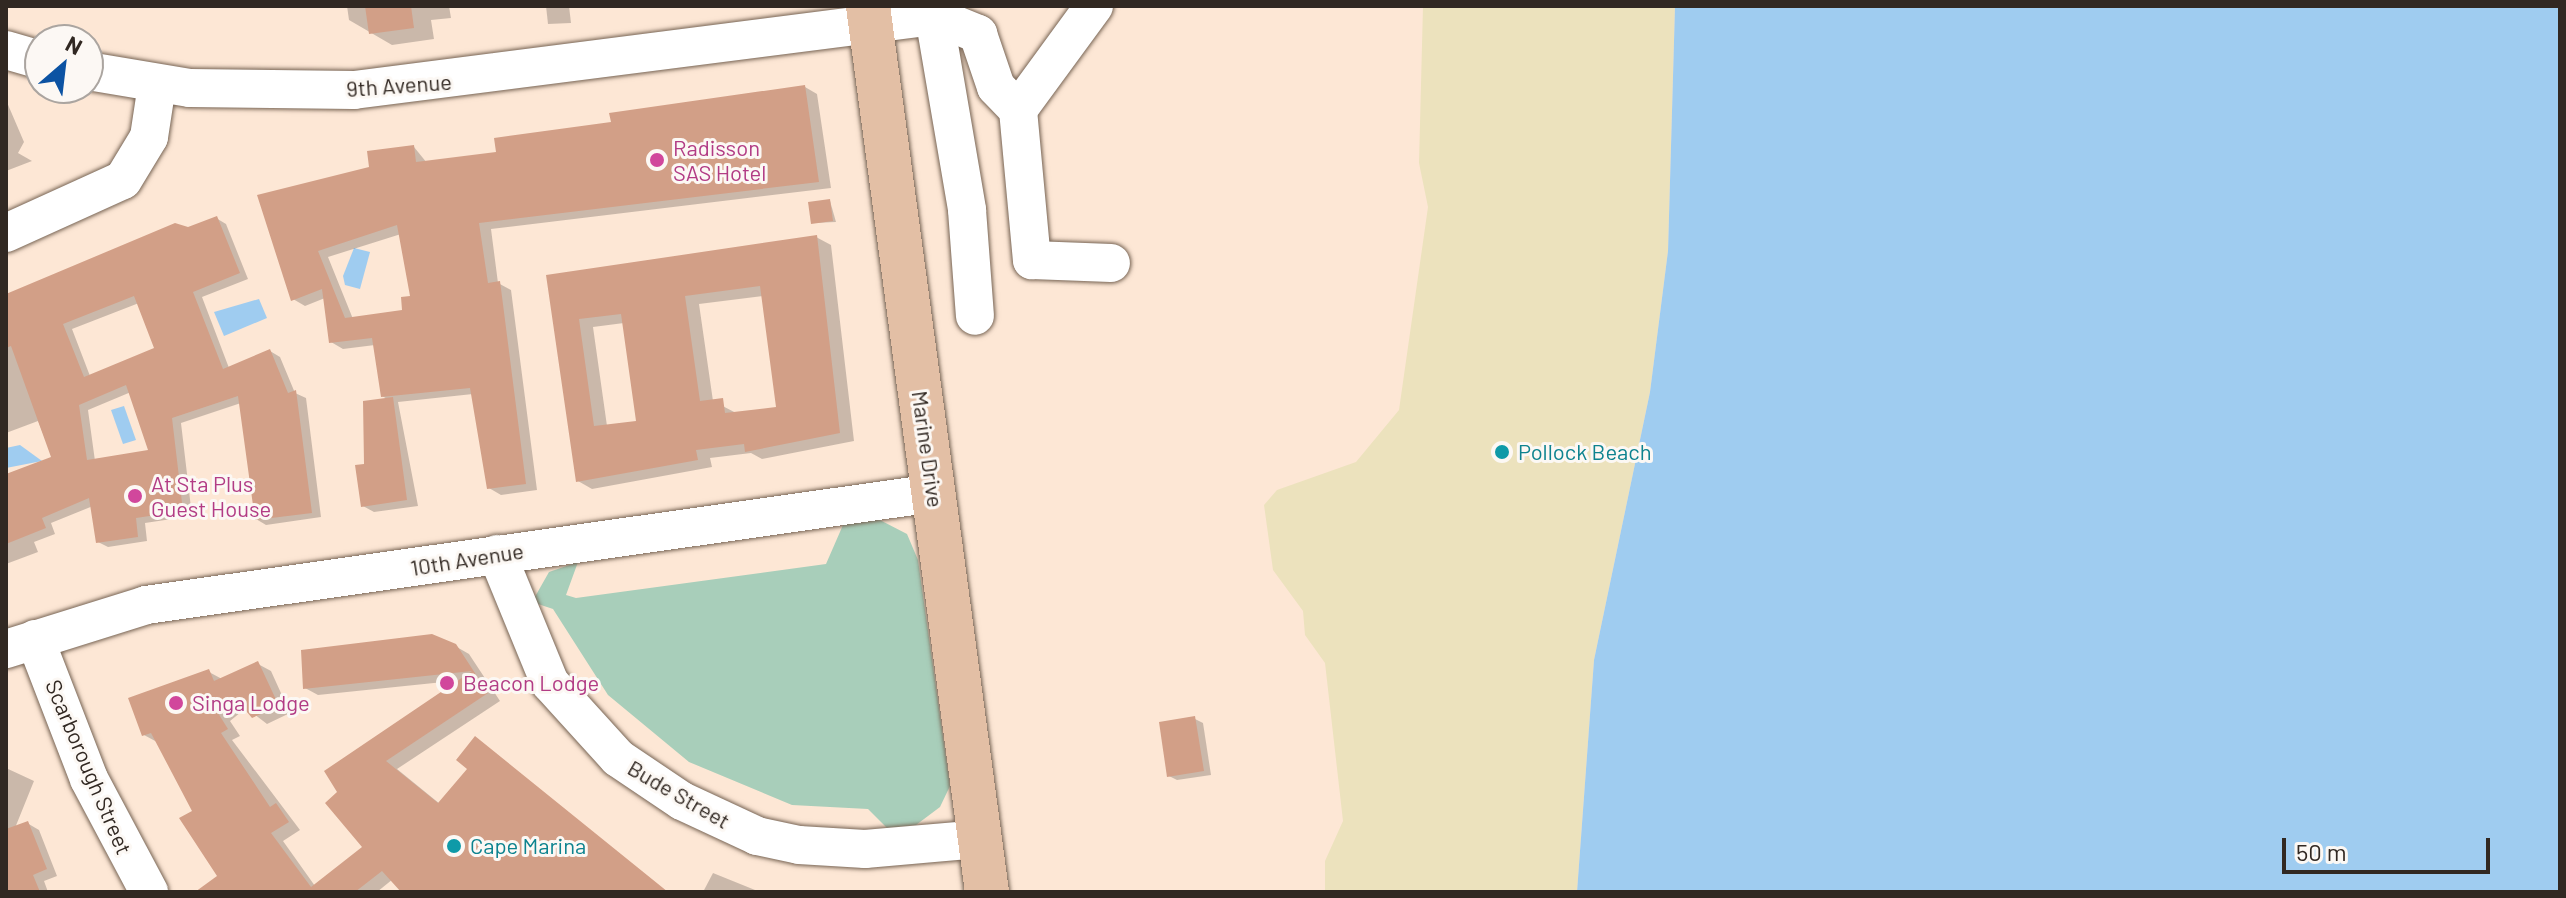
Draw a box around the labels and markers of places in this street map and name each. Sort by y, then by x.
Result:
place label: Radisson SAS Hotel [673,134,766,186]
marker: Radisson SAS Hotel [648,151,666,169]
place label: Pollock Beach [1518,439,1652,465]
marker: Pollock Beach [1493,443,1511,461]
place label: At Sta Plus Guest House [151,470,271,522]
marker: At Sta Plus Guest House [126,487,144,505]
place label: Beacon Lodge [463,670,599,696]
marker: Beacon Lodge [438,674,456,692]
place label: Singa Lodge [192,690,310,716]
marker: Singa Lodge [167,694,185,712]
place label: Cape Marina [470,833,586,859]
marker: Cape Marina [445,837,463,855]

